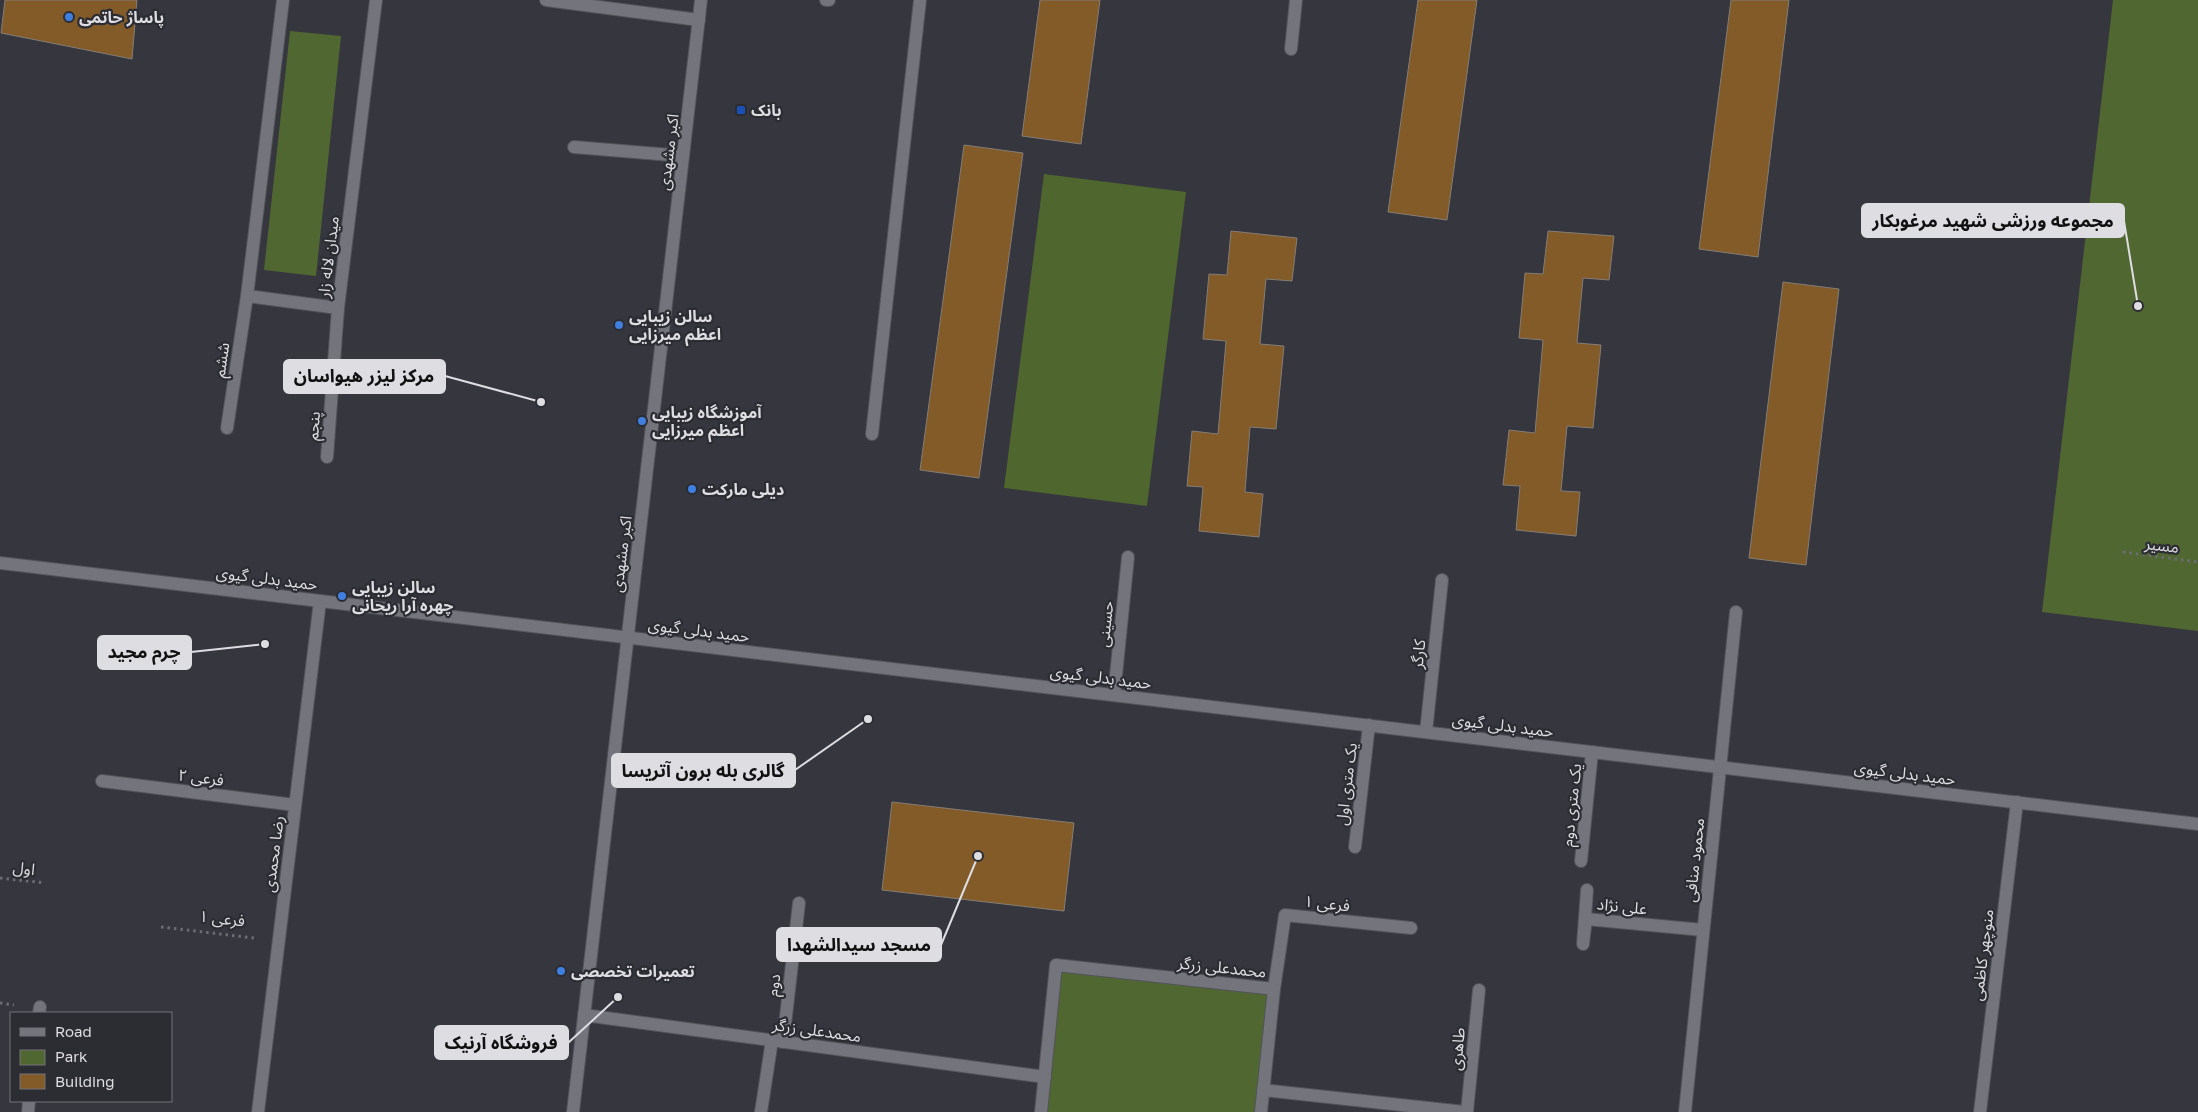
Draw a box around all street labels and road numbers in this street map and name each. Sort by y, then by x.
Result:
street label: اکبر مشهدی [653,113,683,191]
street label: میدان لاله زار [313,215,343,300]
street label: ششم [209,341,236,379]
street label: پنجم [302,411,327,442]
street label: اکبر مشهدی [606,515,636,593]
street label: مسیر [2143,533,2180,557]
street label: حمید بدلی گیوی [215,562,319,594]
street label: حسینی [1093,600,1117,648]
street label: حمید بدلی گیوی [647,614,751,646]
street label: کارگر [1406,638,1430,671]
street label: حمید بدلی گیوی [1049,661,1153,693]
street label: حمید بدلی گیوی [1451,709,1555,741]
street label: یک متری اول [1331,741,1362,827]
street label: حمید بدلی گیوی [1853,757,1957,789]
street label: یک متری دوم [1557,762,1588,848]
street label: فرعی ۲ [177,764,225,790]
street label: رضا محمدی [258,815,288,893]
street label: محمود منافی [1680,817,1708,903]
street label: اول [12,857,36,880]
street label: فرعی ۱ [1303,891,1351,915]
street label: علی نژاد [1596,893,1648,919]
street label: فرعی ۱ [198,906,246,930]
street label: منوچهر کاظمی [1966,908,1999,1002]
street label: محمدعلی زرگر [1176,952,1267,982]
street label: دوم [762,973,787,998]
street label: محمدعلی زرگر [771,1014,862,1046]
street label: طاهری [1445,1026,1469,1071]

